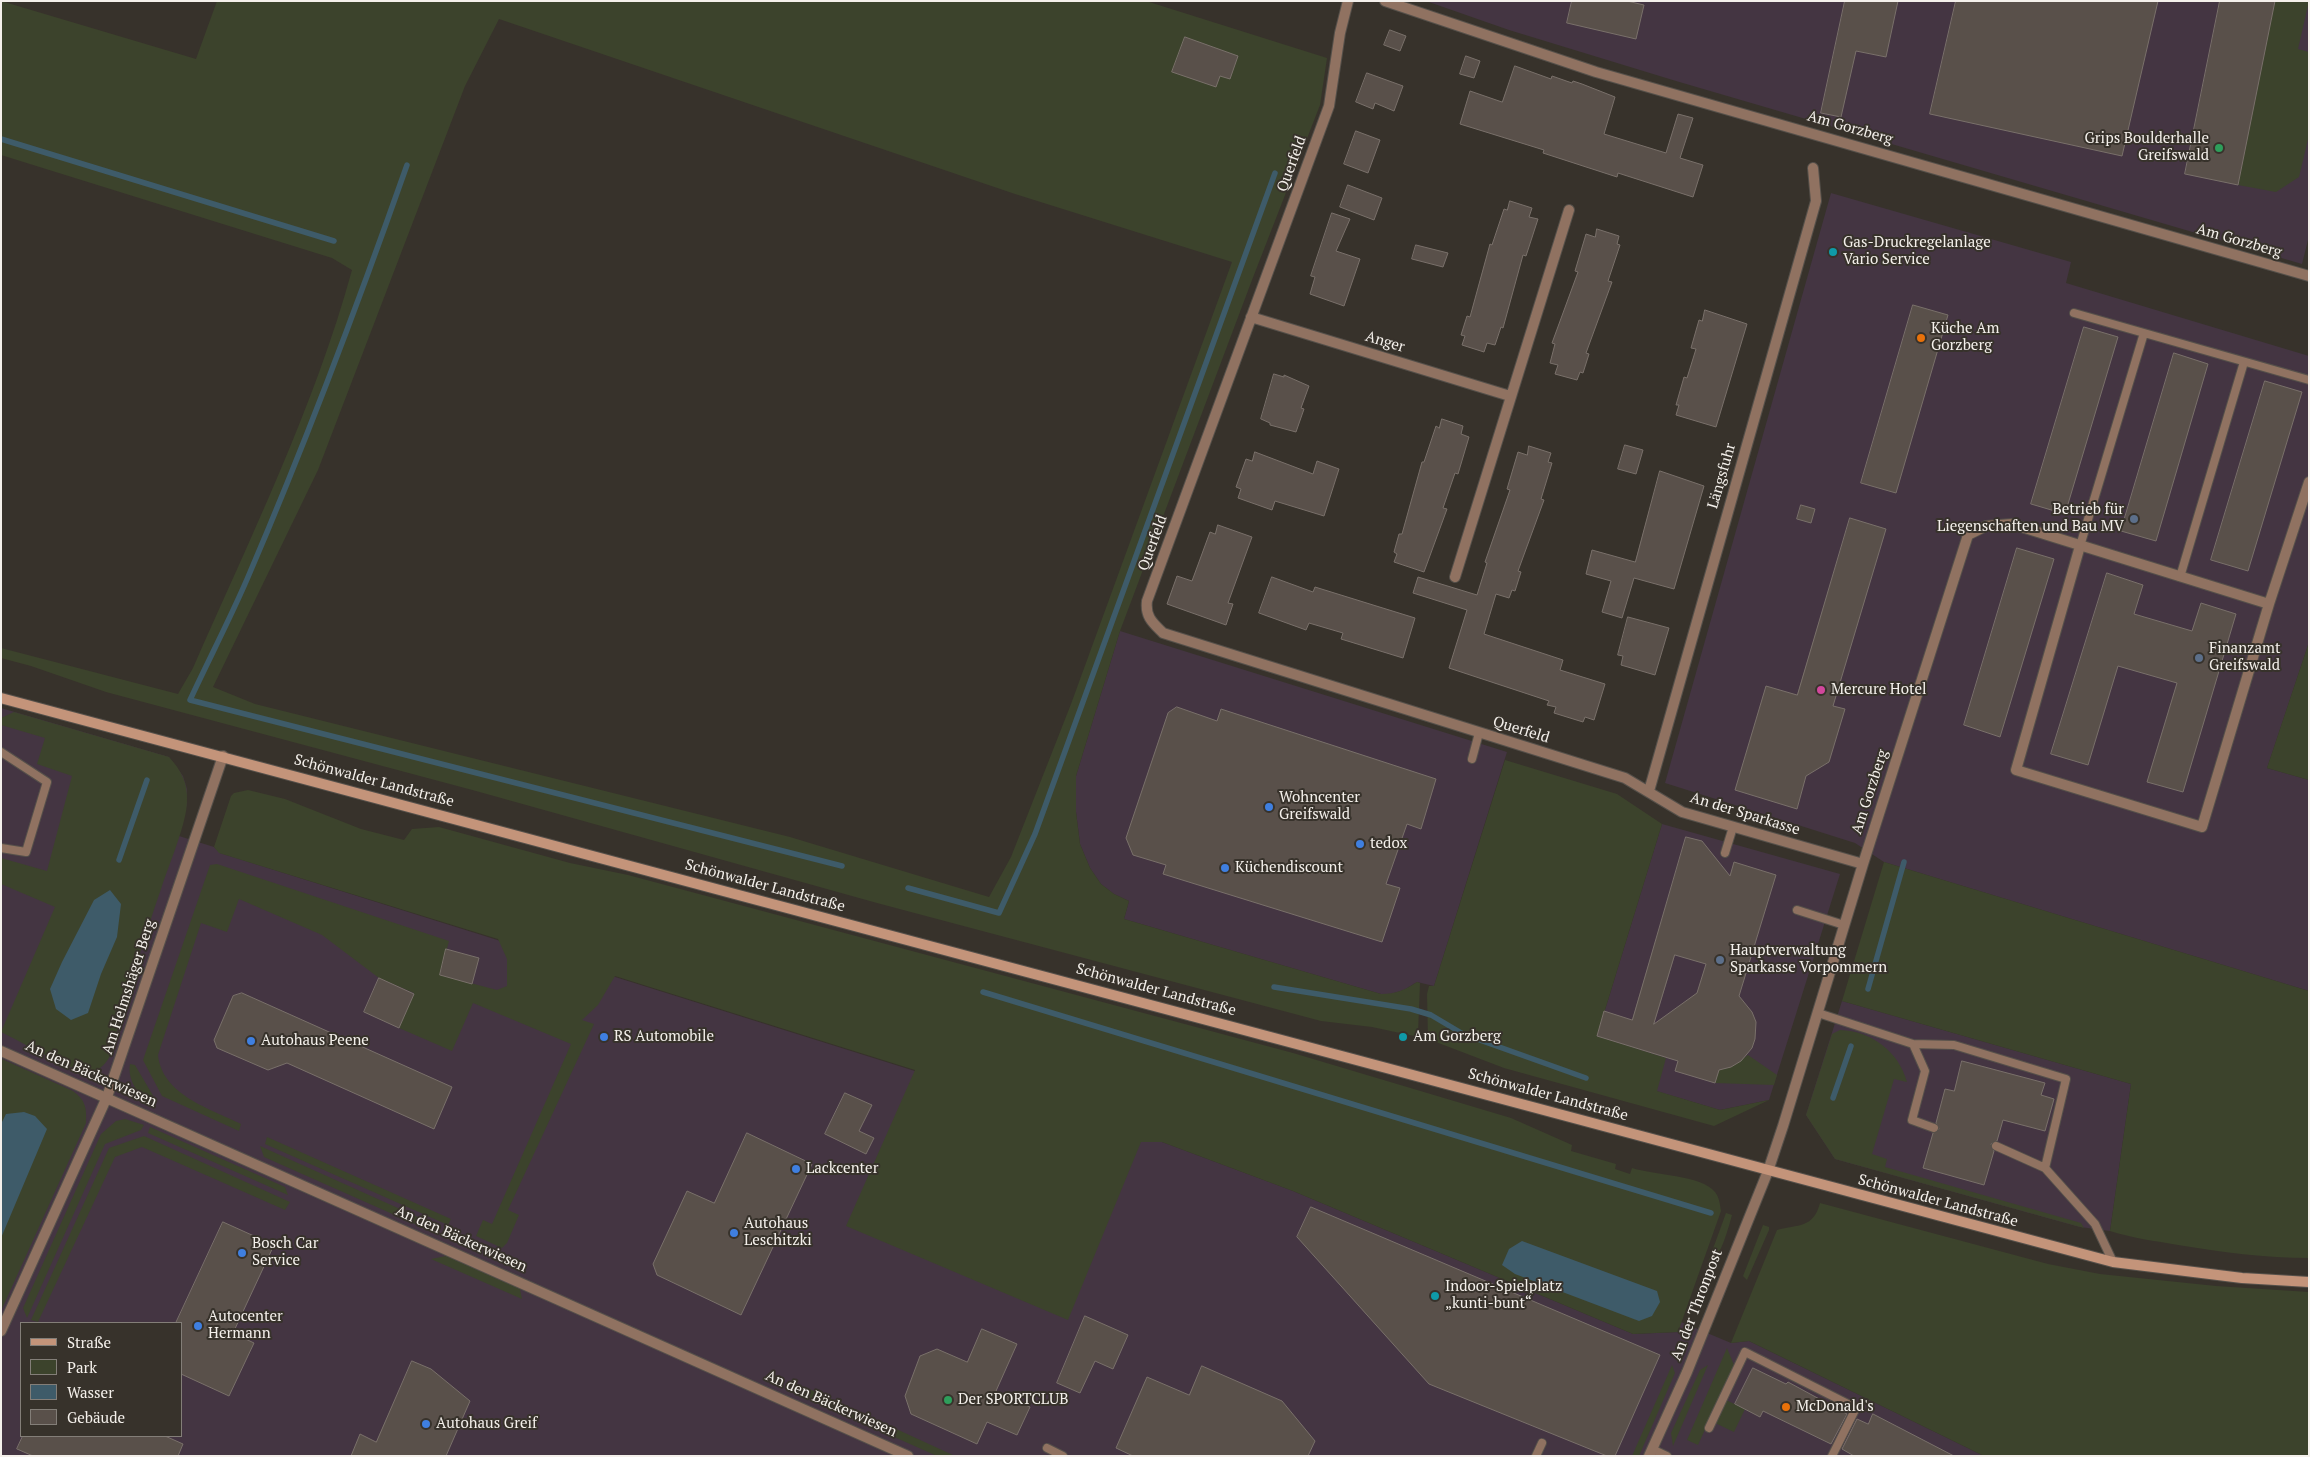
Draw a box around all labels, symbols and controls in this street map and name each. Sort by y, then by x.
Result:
street label: Am Gorzberg [1805,107,1895,149]
place label: Grips Boulderhalle Greifswald [2085,130,2209,165]
street label: Querfeld [1274,134,1310,194]
marker: Grips Boulderhalle Greifswald [2213,142,2225,154]
street label: Am Gorzberg [2194,220,2284,262]
place label: Gas-Druckregelanlage Vario Service [1843,234,1991,269]
marker: Gas-Druckregelanlage Vario Service [1827,246,1839,258]
place label: Küche Am Gorzberg [1931,320,1999,355]
street label: Anger [1363,327,1407,357]
marker: Küche Am Gorzberg [1915,332,1927,344]
street label: Längsfuhr [1704,441,1740,511]
place label: Betrieb für Liegenschaften und Bau MV [1937,501,2124,536]
street label: Querfeld [1135,513,1171,573]
marker: Betrieb für Liegenschaften und Bau MV [2128,513,2140,525]
place label: Finanzamt Greifswald [2209,640,2280,675]
marker: Finanzamt Greifswald [2193,652,2205,664]
place label: Mercure Hotel [1831,681,1927,699]
marker: Mercure Hotel [1815,684,1827,696]
street label: Querfeld [1491,713,1551,747]
street label: Am Gorzberg [1848,747,1892,837]
street label: Schönwalder Landstraße [292,751,456,811]
place label: Wohncenter Greifswald [1279,789,1360,824]
street label: An der Sparkasse [1688,789,1802,839]
marker: Wohncenter Greifswald [1263,801,1275,813]
place label: tedox [1370,835,1407,853]
marker: tedox [1354,838,1366,850]
street label: Schönwalder Landstraße [683,856,847,916]
place label: Küchendiscount [1235,859,1343,877]
marker: Küchendiscount [1219,862,1231,874]
street label: Am Helmshäger Berg [99,917,159,1057]
place label: Hauptverwaltung Sparkasse Vorpommern [1730,942,1887,977]
marker: Hauptverwaltung Sparkasse Vorpommern [1714,954,1726,966]
street label: Schönwalder Landstraße [1074,960,1238,1020]
place label: RS Automobile [614,1028,714,1046]
place label: Am Gorzberg [1413,1028,1501,1046]
marker: RS Automobile [598,1031,610,1043]
marker: Am Gorzberg [1397,1031,1409,1043]
place label: Autohaus Peene [261,1032,369,1050]
marker: Autohaus Peene [245,1035,257,1047]
street label: An den Bäckerwiesen [22,1037,160,1111]
street label: Schönwalder Landstraße [1466,1065,1630,1125]
place label: Lackcenter [806,1160,878,1178]
marker: Lackcenter [790,1163,802,1175]
street label: Schönwalder Landstraße [1856,1171,2020,1231]
street label: An den Bäckerwiesen [392,1202,530,1276]
place label: Autohaus Leschitzki [744,1215,812,1250]
marker: Autohaus Leschitzki [728,1227,740,1239]
place label: Bosch Car Service [252,1235,318,1270]
marker: Bosch Car Service [236,1247,248,1259]
street label: An der Thronpost [1667,1247,1727,1363]
place label: Indoor-Spielplatz „kunti-bunt“ [1445,1278,1562,1313]
marker: Indoor-Spielplatz „kunti-bunt“ [1429,1290,1441,1302]
place label: Autocenter Hermann [208,1308,283,1343]
marker: Autocenter Hermann [192,1320,204,1332]
legend [20,1322,182,1437]
text: Straße [67,1332,111,1352]
text: Park [67,1357,97,1377]
street label: An den Bäckerwiesen [762,1367,900,1441]
text: Wasser [67,1382,114,1402]
place label: Der SPORTCLUB [958,1391,1068,1409]
marker: Der SPORTCLUB [942,1394,954,1406]
place label: McDonald's [1796,1398,1874,1416]
marker: McDonald's [1780,1401,1792,1413]
text: Gebäude [67,1407,125,1427]
place label: Autohaus Greif [436,1415,537,1433]
marker: Autohaus Greif [420,1418,432,1430]

